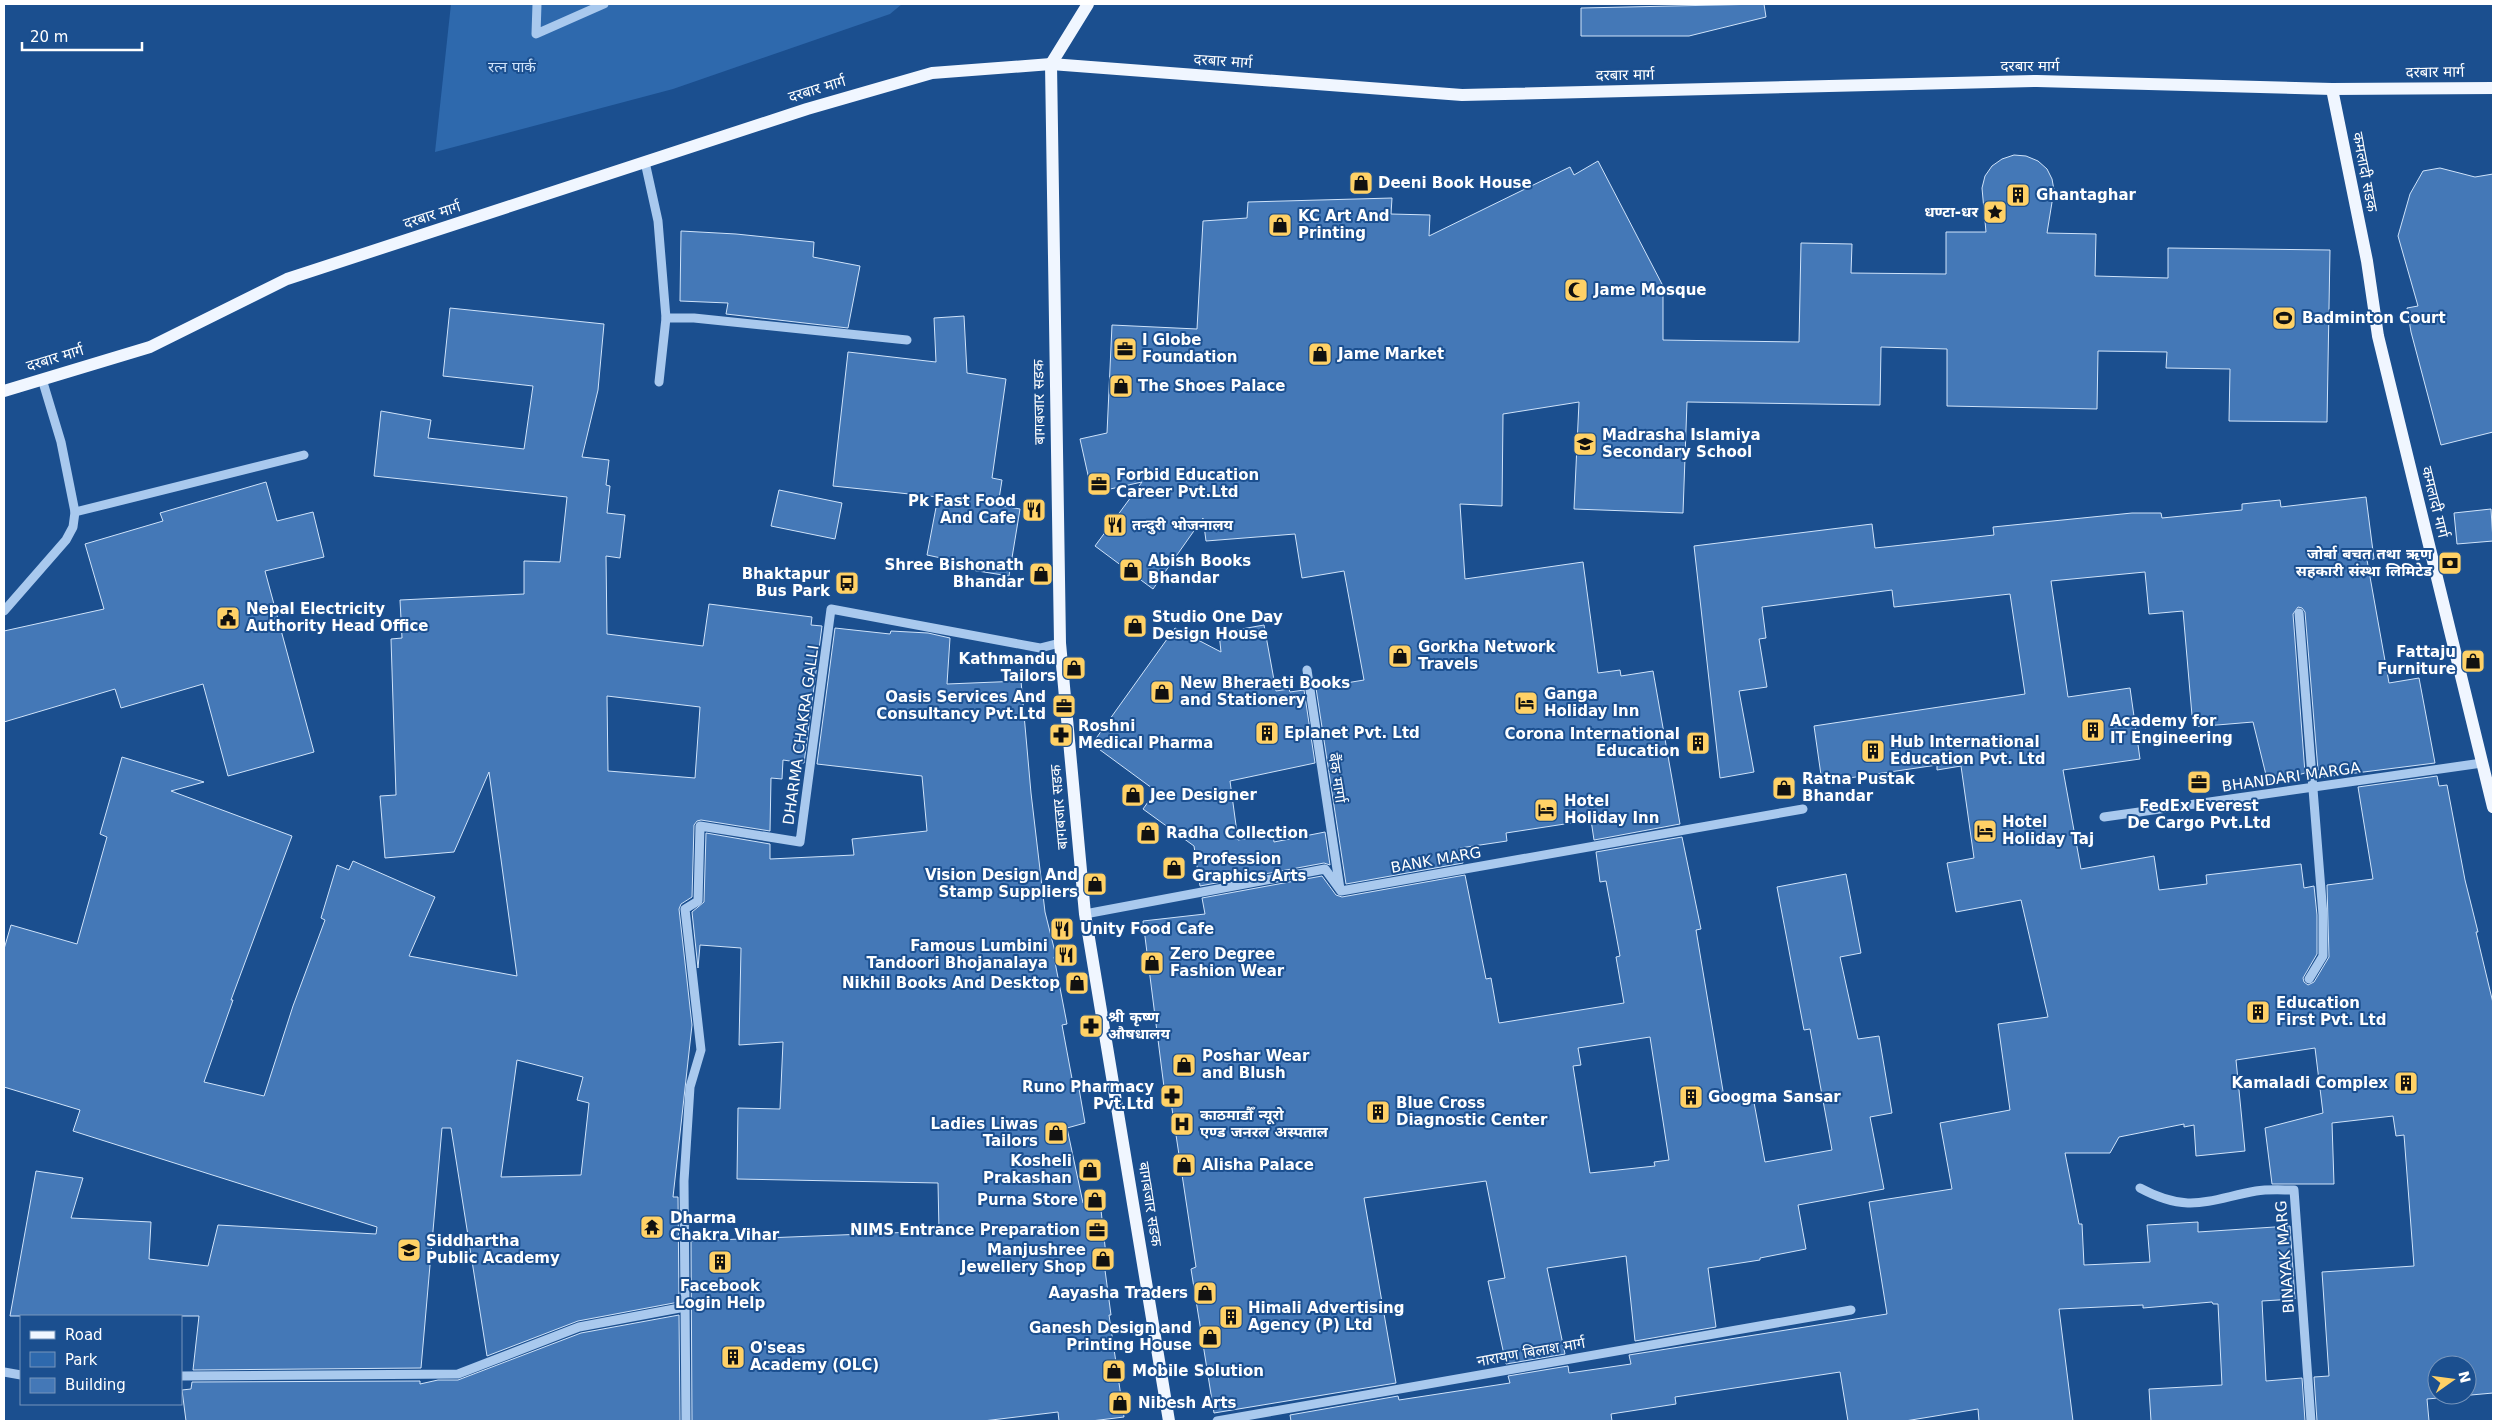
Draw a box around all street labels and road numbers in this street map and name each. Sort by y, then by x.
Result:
street label: दरबार मार्ग [1193,50,1254,72]
street label: दरबार मार्ग [2001,57,2060,75]
street label: दरबार मार्ग [2405,62,2466,82]
street label: दरबार मार्ग [1595,65,1656,85]
street label: दरबार मार्ग [786,72,849,106]
street label: कमलादी सडक [2348,131,2382,214]
street label: दरबार मार्ग [401,197,464,233]
street label: दरबार मार्ग [24,341,87,375]
street label: बागबजार सडक [1029,359,1049,445]
street label: कमलादी मार्ग [2418,465,2453,540]
street label: DHARMA CHAKRA GALLI [779,644,823,826]
street label: बैंक मार्गा [1324,752,1350,805]
street label: BHANDARI MARGA [2221,758,2362,796]
street label: बागबजार सडक [1046,763,1072,850]
street label: BANK MARG [1389,843,1483,877]
street label: बागबजार सडक [1134,1161,1166,1248]
street label: BINAYAK MARG [2272,1200,2298,1314]
street label: नारायण बिलाश मार्ग [1476,1333,1587,1370]

